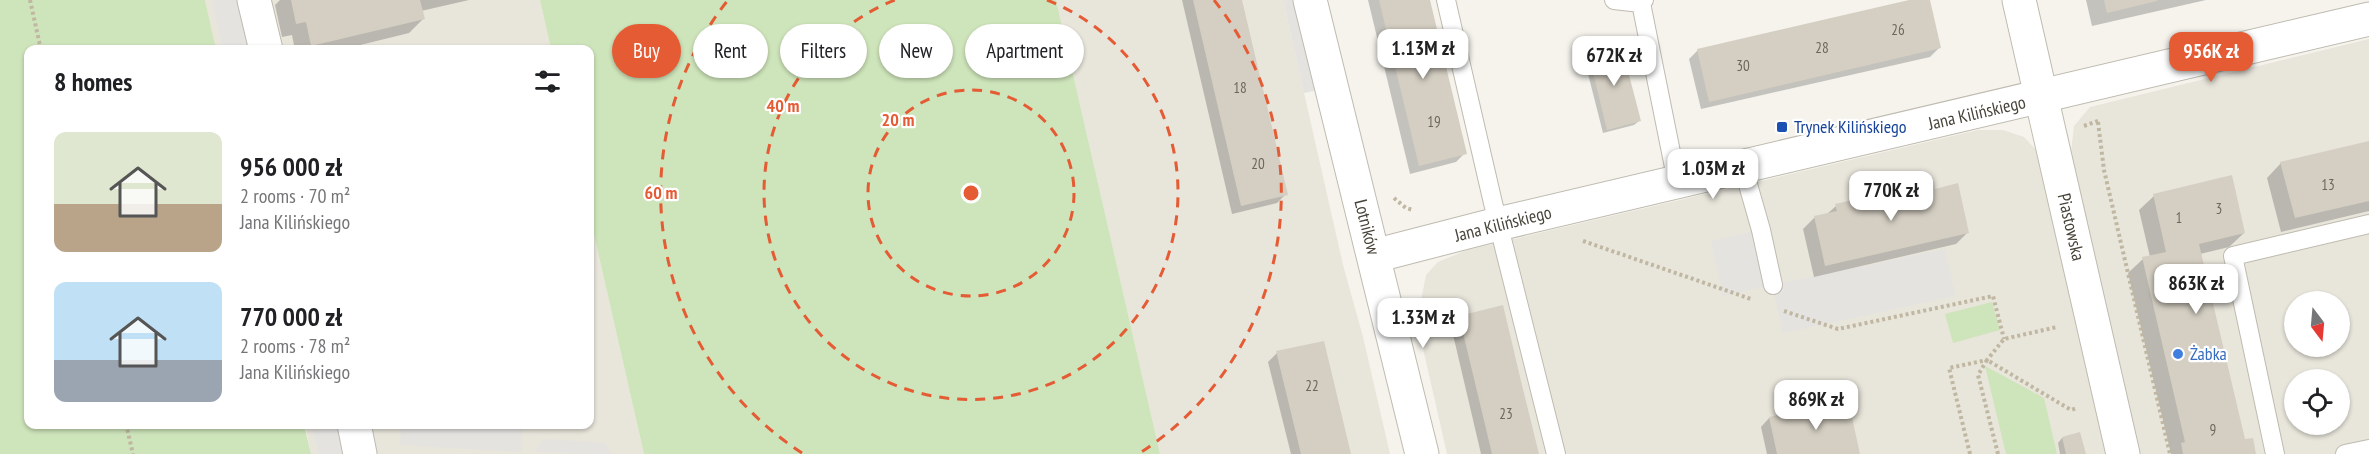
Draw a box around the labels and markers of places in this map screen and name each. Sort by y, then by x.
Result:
pin: 1.13M zł [1361,29,1485,80]
pin: 956K zł [2156,32,2266,83]
pin: 672K zł [1559,36,1669,87]
place label: Trynek Kilińskiego [1794,115,1907,138]
marker: Trynek Kilińskiego [1775,120,1789,134]
pin: 1.03M zł [1651,149,1775,200]
pin: 770K zł [1836,171,1946,222]
centre of rings [961,183,981,203]
pin: 863K zł [2141,264,2251,315]
pin: 1.33M zł [1361,298,1485,349]
place label: Żabka [2190,342,2227,365]
marker: Żabka [2171,347,2185,361]
pin: 869K zł [1761,380,1871,431]

